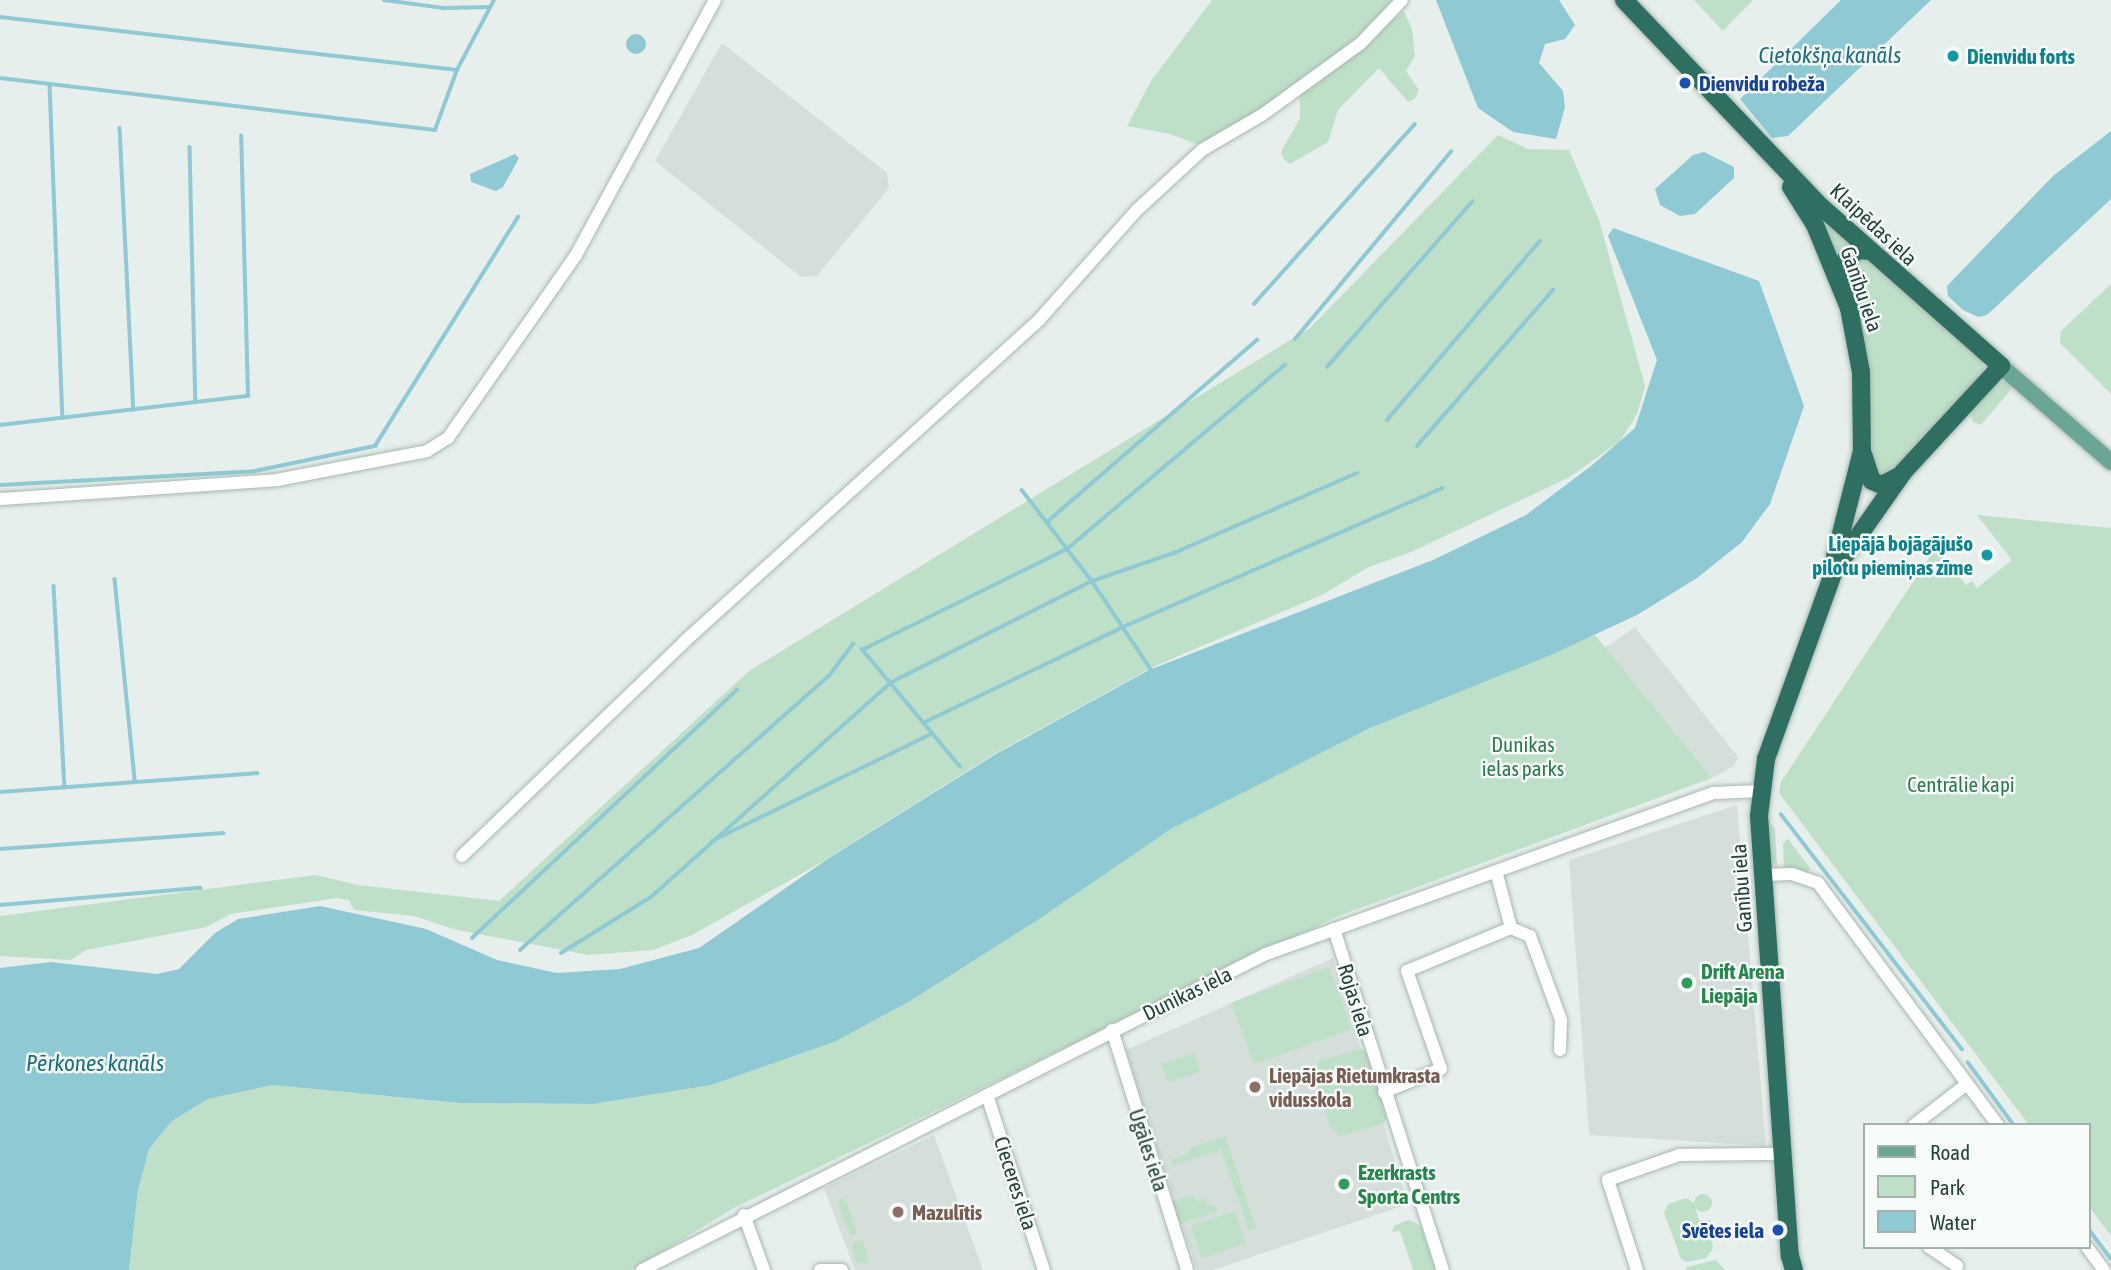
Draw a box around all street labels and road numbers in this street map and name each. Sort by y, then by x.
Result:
street label: Klaipēdas iela [1825,177,1923,271]
street label: Ganību iela [1836,243,1888,335]
street label: Ganību iela [1725,843,1757,933]
street label: Rojas iela [1333,960,1379,1040]
street label: Dunikas iela [1138,961,1236,1025]
street label: Ugāles iela [1124,1105,1174,1195]
street label: Cieceres iela [989,1133,1043,1233]

